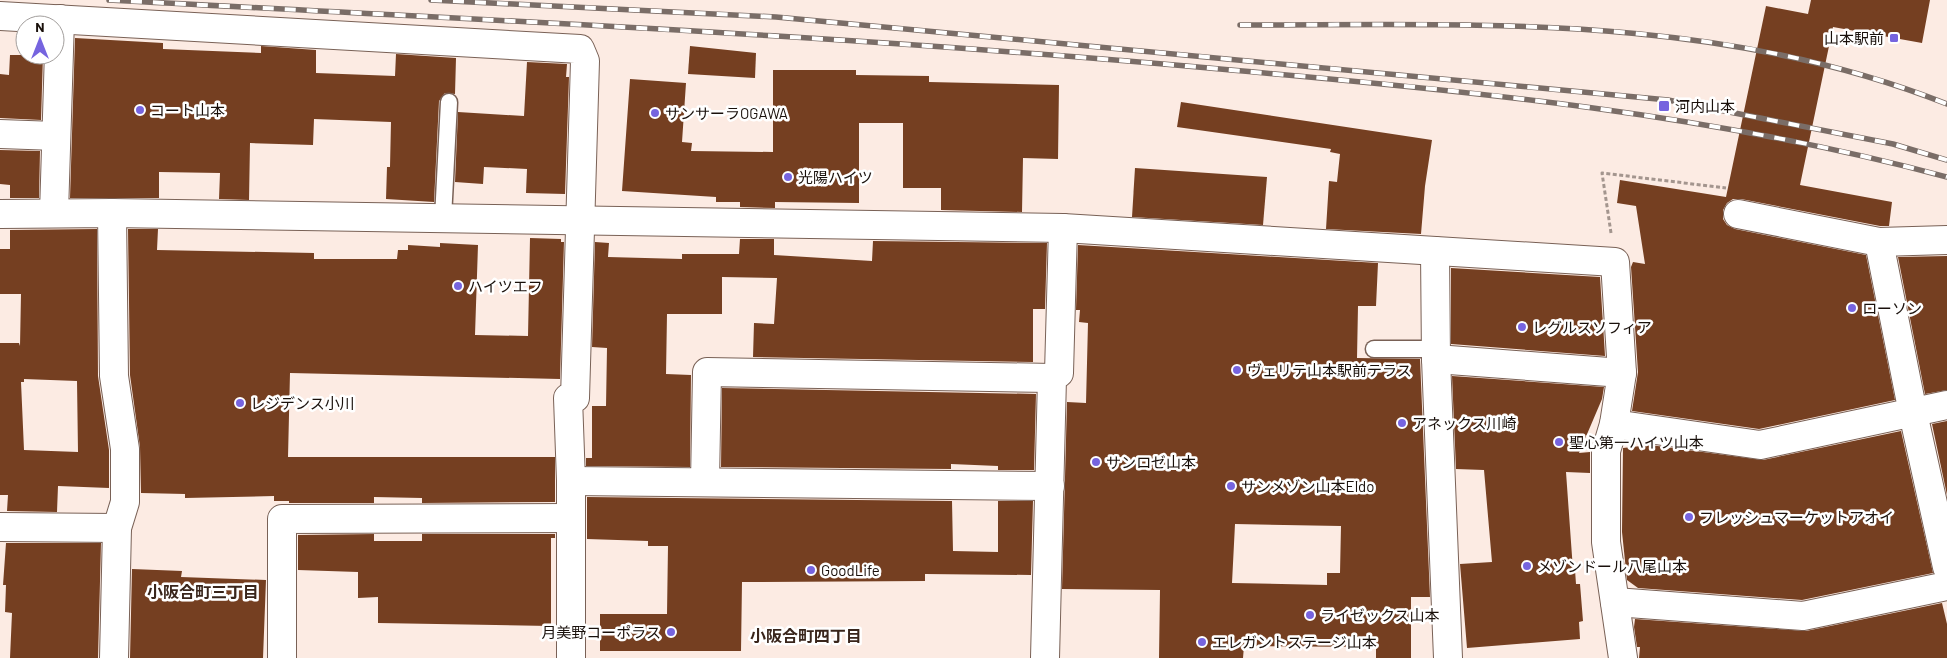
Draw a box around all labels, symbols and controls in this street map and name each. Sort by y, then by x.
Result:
north arrow [15,15,65,65]
text: N [35,18,45,35]
place label: 山本駅前 [1824,29,1884,47]
marker: 山本駅前 [1888,32,1900,44]
place label: 河内山本 [1675,97,1735,115]
marker: 河内山本 [1657,99,1671,113]
place label: コート山本 [150,101,225,119]
marker: コート山本 [134,104,146,116]
place label: サンサーラOGAWA [665,104,788,122]
marker: サンサーラOGAWA [649,107,661,119]
place label: 光陽ハイツ [798,168,873,186]
marker: 光陽ハイツ [782,171,794,183]
place label: ハイツエフ [468,277,543,295]
marker: ハイツエフ [452,280,464,292]
place label: ローソン [1862,299,1922,317]
marker: ローソン [1846,302,1858,314]
place label: レグルスソフィア [1532,318,1652,336]
marker: レグルスソフィア [1516,321,1528,333]
place label: ヴェリテ山本駅前テラス [1247,361,1412,379]
marker: ヴェリテ山本駅前テラス [1231,364,1243,376]
place label: レジデンス小川 [250,394,355,412]
marker: レジデンス小川 [234,397,246,409]
place label: アネックス川崎 [1412,414,1517,432]
marker: アネックス川崎 [1396,417,1408,429]
place label: 聖心第一ハイツ山本 [1569,433,1704,451]
marker: 聖心第一ハイツ山本 [1553,436,1565,448]
place label: サンロゼ山本 [1106,453,1196,471]
marker: サンロゼ山本 [1090,456,1102,468]
place label: サンメゾン山本Eldo [1241,477,1374,495]
marker: サンメゾン山本Eldo [1225,480,1237,492]
place label: フレッシュマーケットアオイ [1699,508,1894,526]
marker: フレッシュマーケットアオイ [1683,511,1695,523]
place label: メゾンドール八尾山本 [1537,557,1687,575]
marker: メゾンドール八尾山本 [1521,560,1533,572]
place label: GoodLife [821,561,880,579]
marker: GoodLife [805,564,817,576]
district label: 小阪合町三丁目 [147,582,259,601]
place label: ライゼックス山本 [1320,606,1440,624]
marker: ライゼックス山本 [1304,609,1316,621]
place label: 月美野コーポラス [541,623,661,641]
marker: 月美野コーポラス [665,626,677,638]
district label: 小阪合町四丁目 [750,626,862,645]
place label: エレガントステージ山本 [1212,633,1377,651]
marker: エレガントステージ山本 [1196,636,1208,648]

